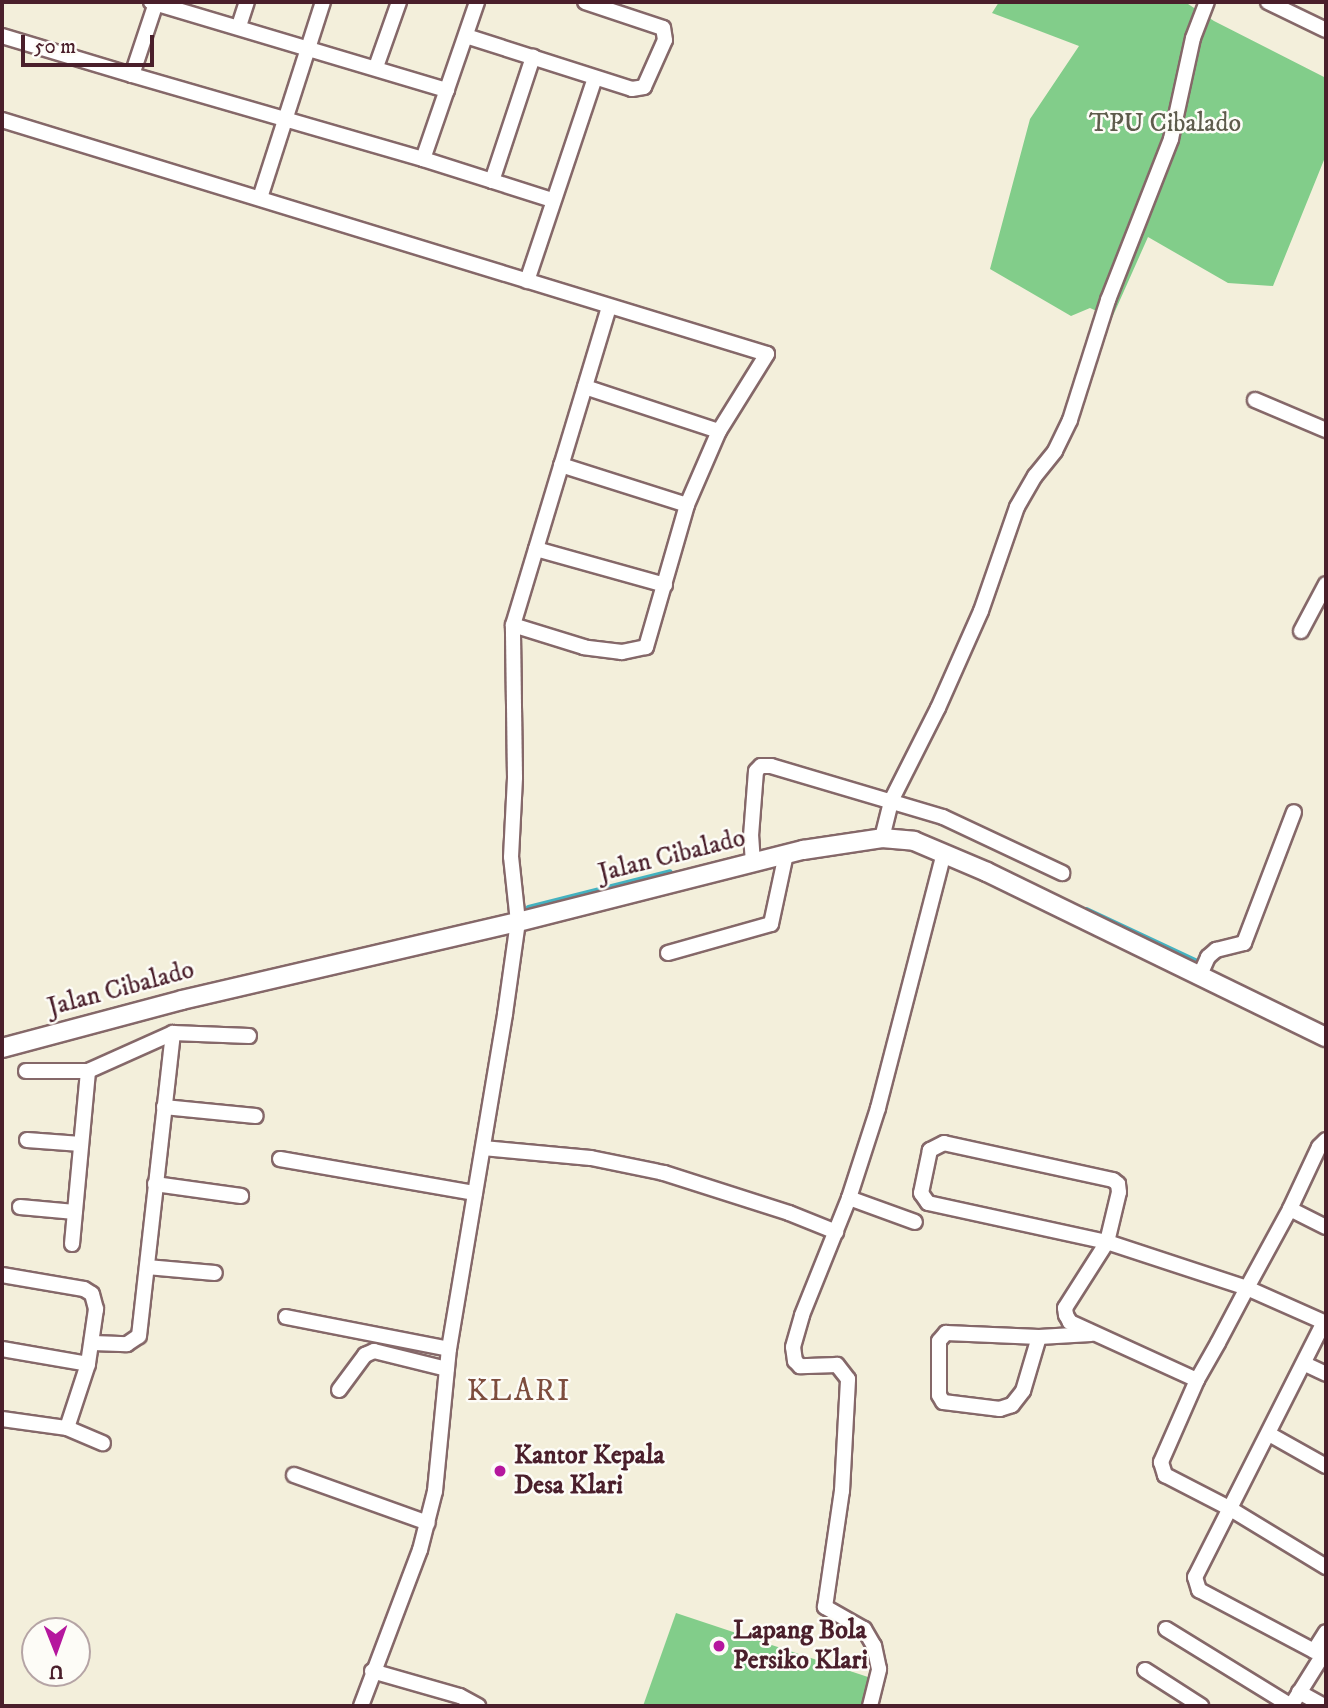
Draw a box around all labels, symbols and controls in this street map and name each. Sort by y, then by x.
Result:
scale bar [24,21,158,65]
text: 50 m [34,34,76,60]
park label: TPU Cibalado [1089,108,1241,140]
street label: Jalan Cibalado [595,823,749,889]
street label: Jalan Cibalado [44,954,198,1024]
district label: KLARI [467,1374,571,1410]
place label: Kantor Kepala Desa Klari [514,1440,665,1502]
marker: Kantor Kepala Desa Klari [492,1463,508,1479]
place label: Lapang Bola Persiko Klari [733,1615,868,1676]
north arrow [21,1617,91,1687]
marker: Lapang Bola Persiko Klari [711,1638,727,1654]
text: U [49,1660,64,1683]

